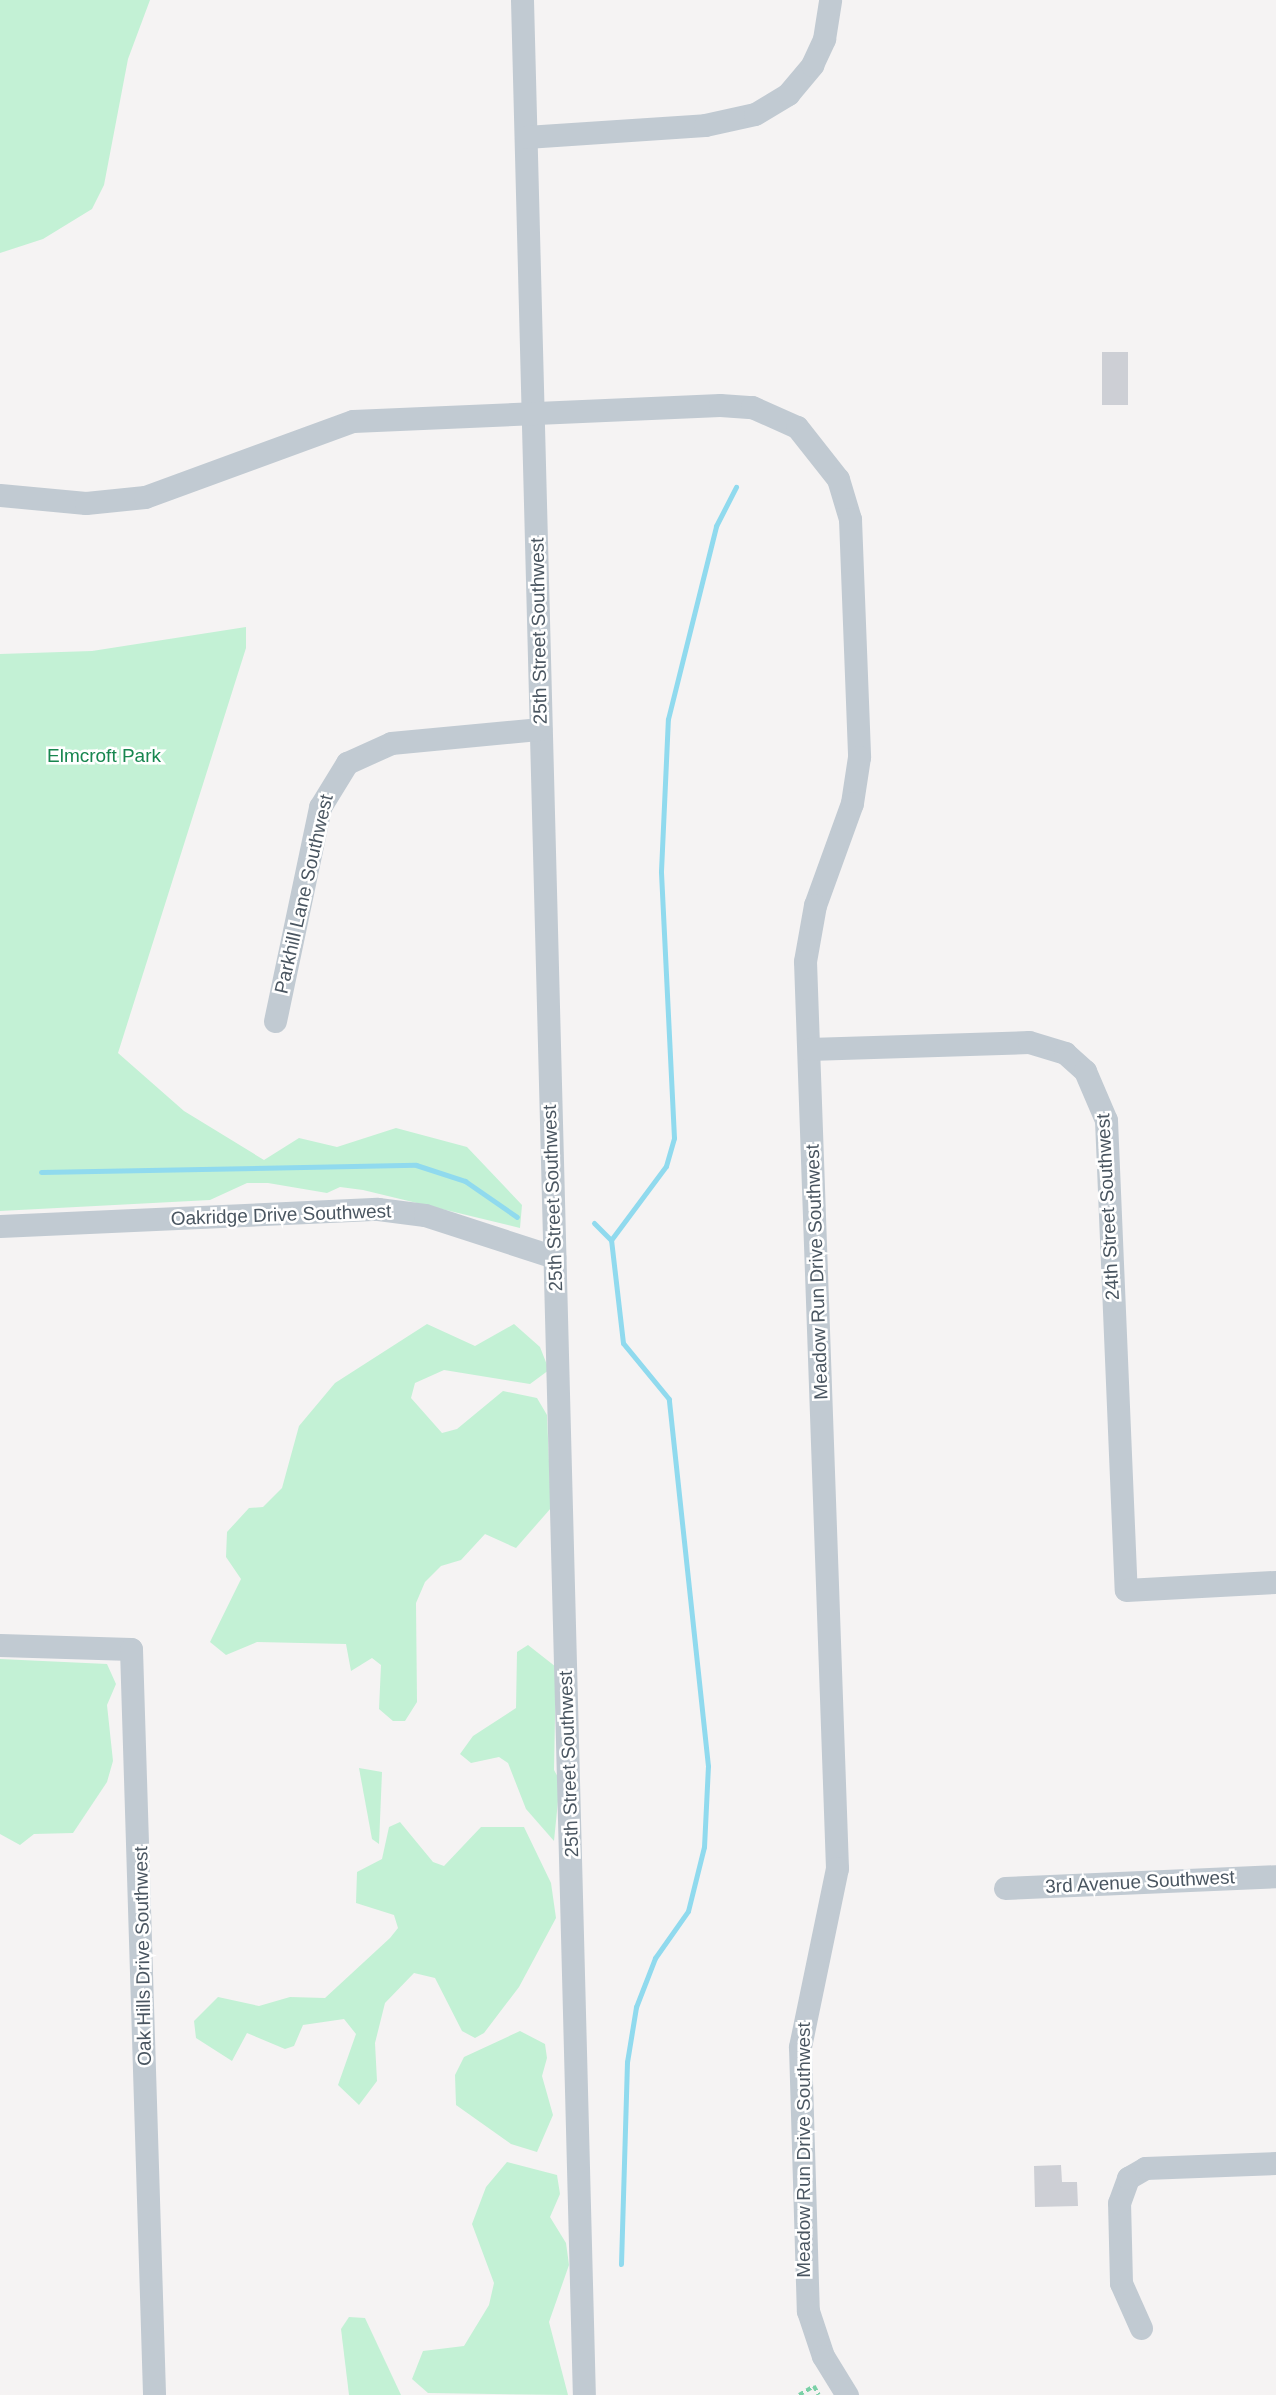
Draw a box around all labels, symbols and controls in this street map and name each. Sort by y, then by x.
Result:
street label: 25th Street Southwest [526,537,552,725]
park label: Elmcroft Park [47,745,161,767]
street label: Parkhill Lane Southwest [270,792,338,996]
street label: 25th Street Southwest [538,1104,568,1292]
street label: 24th Street Southwest [1092,1113,1124,1301]
street label: Meadow Run Drive Southwest [801,1144,833,1400]
street label: Oakridge Drive Southwest [170,1200,392,1230]
street label: 25th Street Southwest [554,1670,584,1858]
street label: Oak Hills Drive Southwest [130,1846,156,2066]
street label: 3rd Avenue Southwest [1044,1866,1236,1898]
street label: Meadow Run Drive Southwest [793,2022,815,2278]

